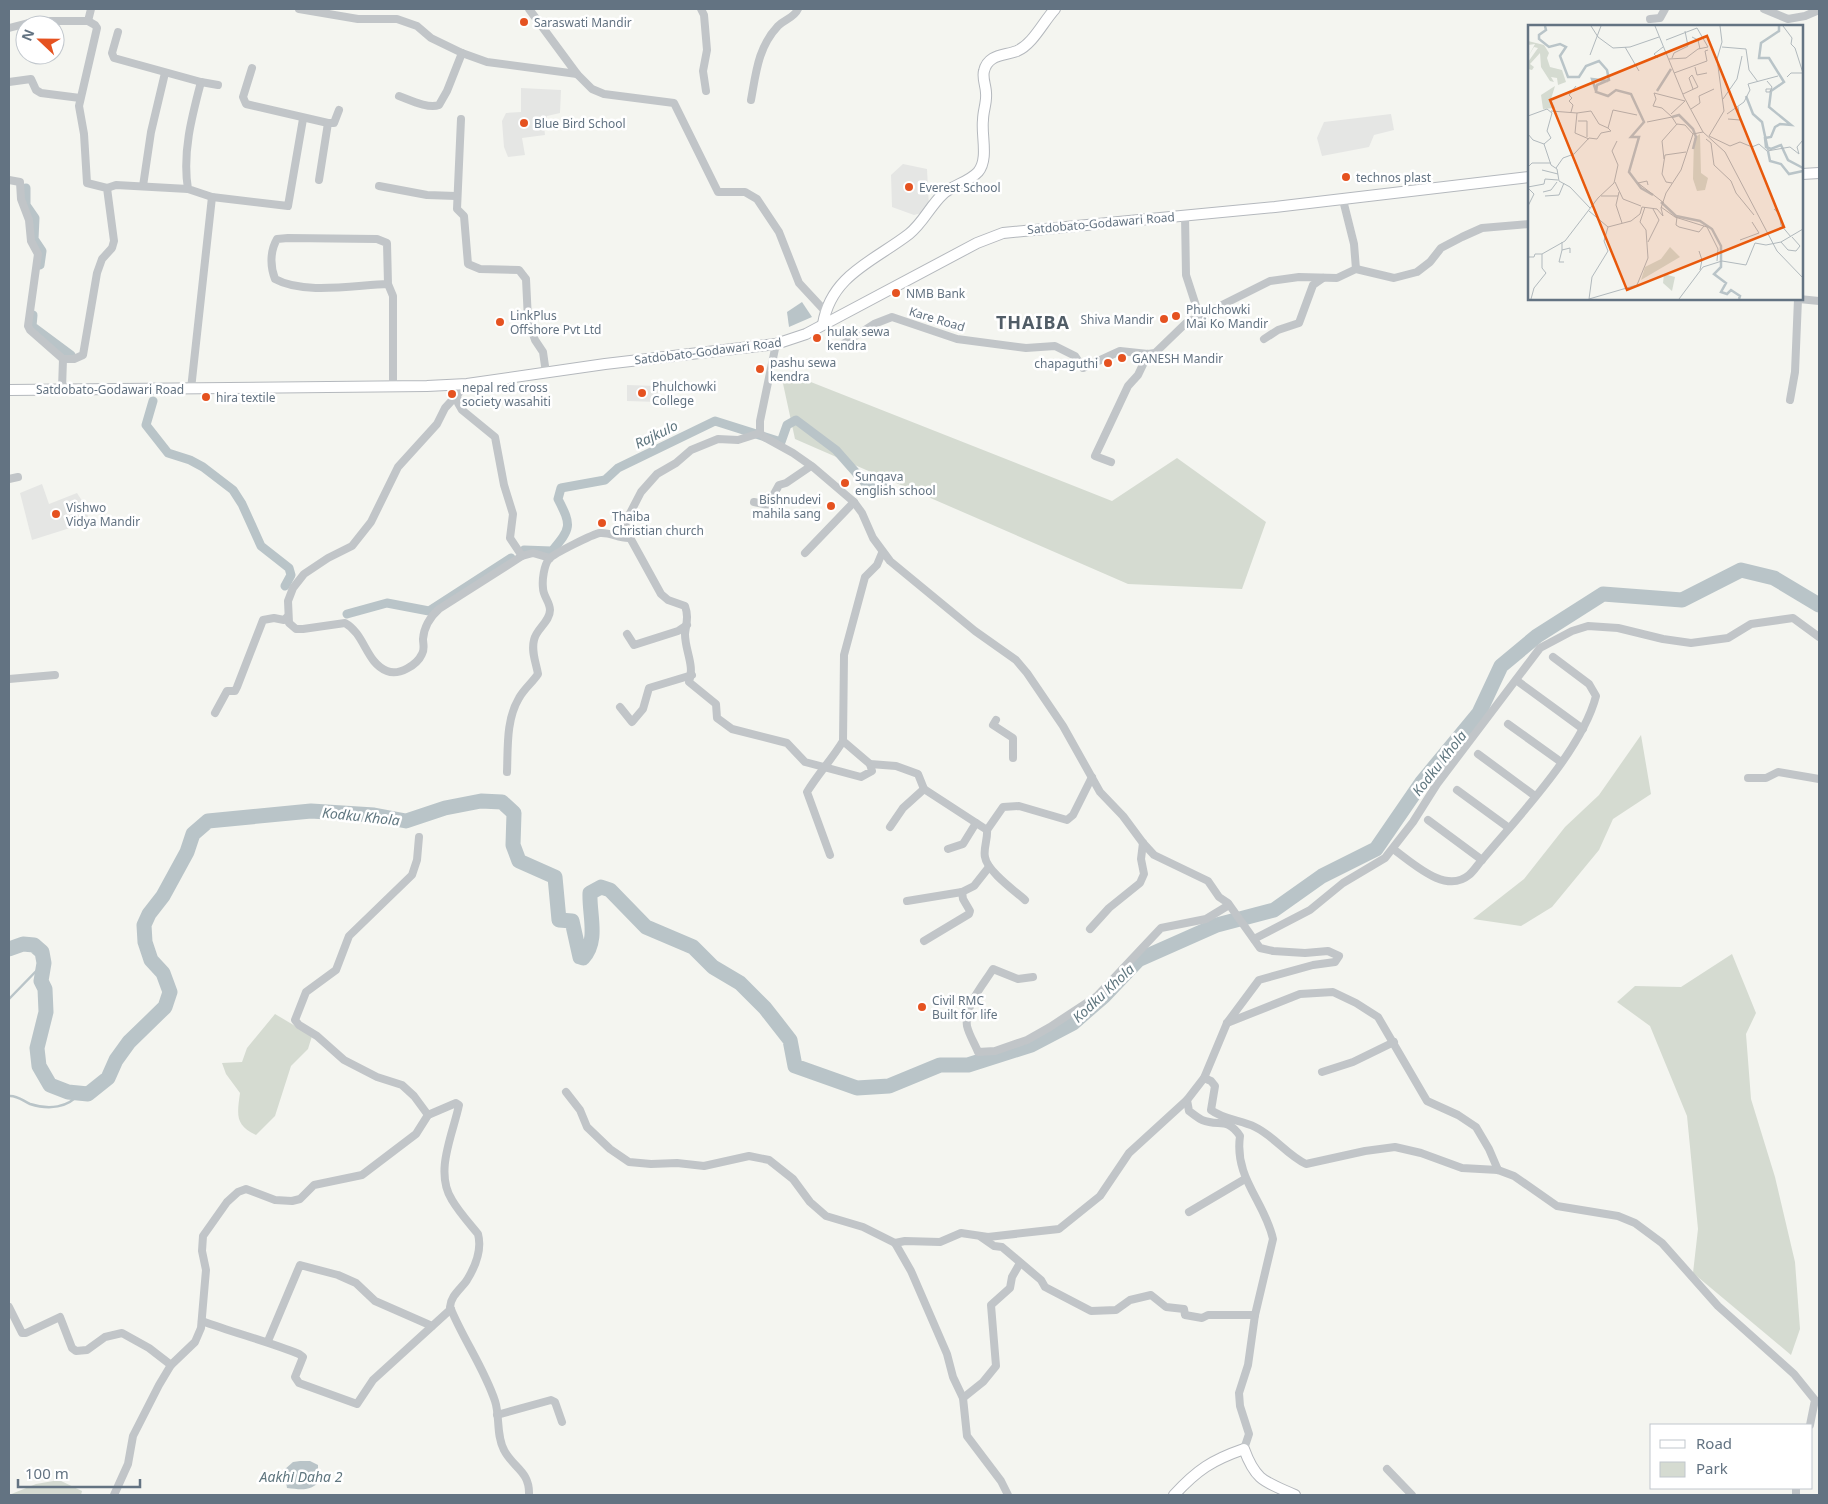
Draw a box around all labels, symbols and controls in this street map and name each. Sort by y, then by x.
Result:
place label: Saraswati Mandir [534,14,632,31]
north arrow [15,15,65,65]
marker: Saraswati Mandir [518,16,530,28]
inset map [1528,25,1803,300]
text: N [17,26,38,44]
place label: Blue Bird School [534,115,626,132]
marker: Blue Bird School [518,117,530,129]
place label: technos plast [1356,169,1432,186]
marker: technos plast [1340,171,1352,183]
place label: Everest School [919,179,1001,196]
marker: Everest School [903,181,915,193]
street label: Satdobato-Godawari Road [1026,208,1176,238]
place label: NMB Bank [906,285,966,302]
marker: NMB Bank [890,287,902,299]
place label: Phulchowki Mai Ko Mandir [1186,301,1268,332]
street label: Kare Road [907,302,967,336]
place label: LinkPlus Offshore Pvt Ltd [510,307,601,338]
district label: THAIBA [996,310,1070,334]
marker: Phulchowki Mai Ko Mandir [1170,310,1182,322]
place label: Shiva Mandir [1080,311,1154,328]
marker: Shiva Mandir [1158,313,1170,325]
marker: LinkPlus Offshore Pvt Ltd [494,316,506,328]
place label: hulak sewa kendra [827,323,890,354]
marker: hulak sewa kendra [811,332,823,344]
street label: Satdobato-Godawari Road [633,334,783,368]
place label: GANESH Mandir [1132,350,1223,367]
marker: GANESH Mandir [1116,352,1128,364]
place label: pashu sewa kendra [770,354,836,385]
place label: chapaguthi [1034,355,1098,372]
marker: chapaguthi [1102,357,1114,369]
marker: pashu sewa kendra [754,363,766,375]
place label: Phulchowki College [652,378,716,409]
place label: nepal red cross society wasahiti [462,379,551,410]
street label: Satdobato-Godawari Road [36,381,184,398]
marker: Phulchowki College [636,387,648,399]
marker: nepal red cross society wasahiti [446,388,458,400]
place label: hira textile [216,389,276,406]
marker: hira textile [200,391,212,403]
water label: Rajkulo [631,415,681,453]
place label: Sungava english school [855,468,936,499]
marker: Sungava english school [839,477,851,489]
place label: Bishnudevi mahila sang [752,491,821,522]
place label: Vishwo Vidya Mandir [66,499,140,530]
marker: Bishnudevi mahila sang [825,500,837,512]
marker: Vishwo Vidya Mandir [50,508,62,520]
place label: Thaiba Christian church [612,508,704,539]
marker: Thaiba Christian church [596,517,608,529]
water label: Kodku Khola [1408,726,1471,800]
water label: Kodku Khola [321,802,401,830]
water label: Kodku Khola [1068,959,1138,1027]
place label: Civil RMC Built for life [932,992,998,1023]
marker: Civil RMC Built for life [916,1001,928,1013]
legend [1650,1424,1813,1489]
text: Road [1696,1433,1732,1453]
scale bar [18,1456,140,1488]
text: Park [1696,1458,1728,1478]
text: 100 m [25,1463,69,1483]
water label: Aakhi Daha 2 [259,1467,343,1486]

